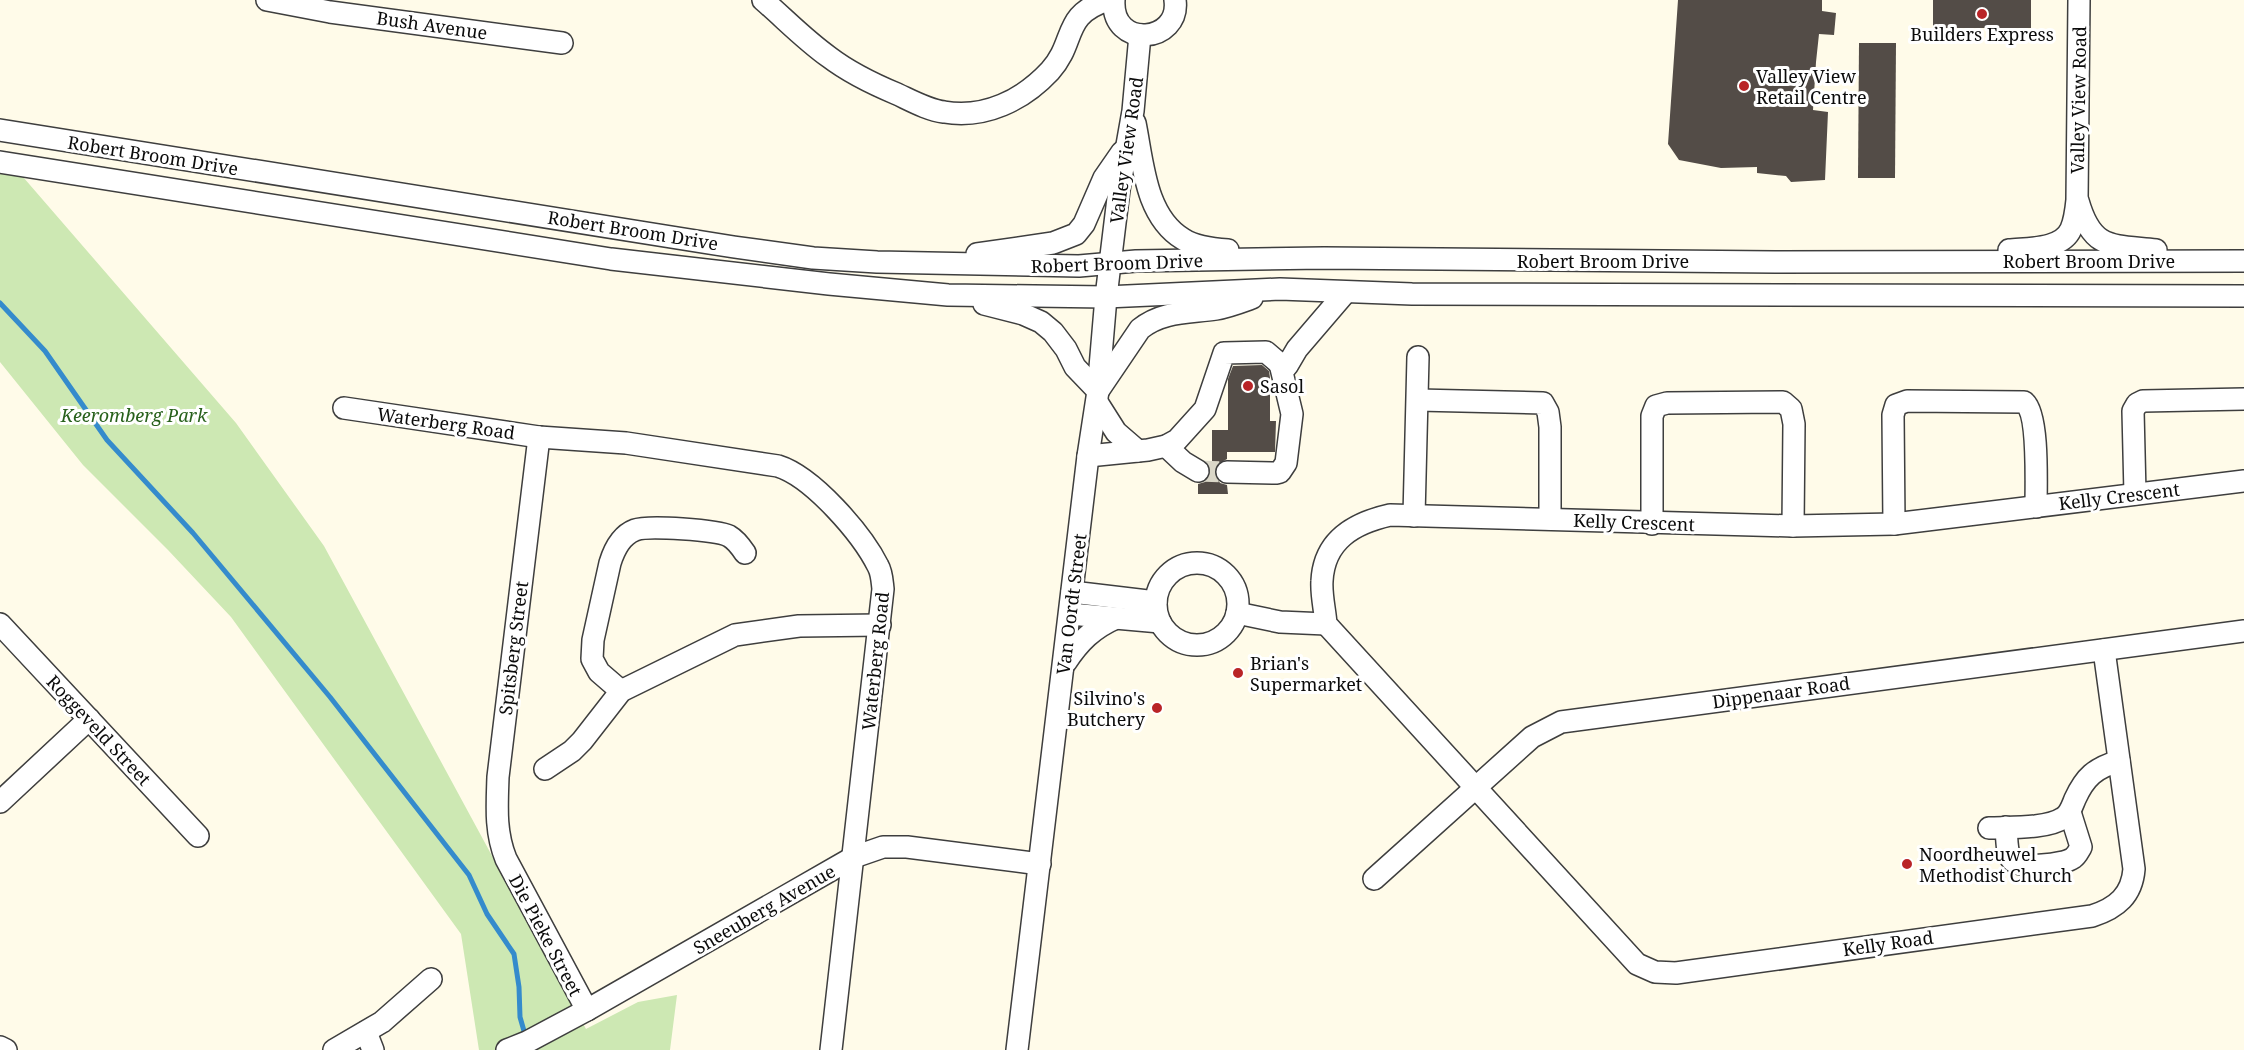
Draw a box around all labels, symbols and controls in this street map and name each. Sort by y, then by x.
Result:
street label: Bush Avenue [375,5,489,45]
marker: Builders Express [1975,7,1989,21]
place label: Builders Express [1910,22,2054,46]
street label: Valley View Road [2065,26,2091,174]
place label: Valley View Retail Centre [1756,64,1867,109]
street label: Valley View Road [1104,75,1148,225]
marker: Valley View Retail Centre [1737,79,1751,93]
street label: Robert Broom Drive [66,130,240,180]
street label: Robert Broom Drive [546,205,720,255]
street label: Robert Broom Drive [1030,248,1204,278]
street label: Robert Broom Drive [1517,249,1689,273]
street label: Robert Broom Drive [2003,249,2175,273]
place label: Sasol [1260,374,1304,398]
marker: Sasol [1241,379,1255,393]
street label: Waterberg Road [375,401,517,445]
park label: Keeromberg Park [60,403,208,427]
street label: Kelly Crescent [2057,477,2181,515]
street label: Kelly Crescent [1573,508,1695,536]
street label: Van Oordt Street [1050,532,1092,676]
street label: Spitsberg Street [493,580,533,716]
street label: Waterberg Road [856,591,894,731]
place label: Brian's Supermarket [1250,651,1362,696]
marker: Brian's Supermarket [1231,666,1245,680]
street label: Roggeveld Street [42,670,156,790]
street label: Dippenaar Road [1711,670,1851,714]
place label: Silvino's Butchery [1067,686,1146,731]
marker: Silvino's Butchery [1150,701,1164,715]
place label: Noordheuwel Methodist Church [1919,842,2072,887]
marker: Noordheuwel Methodist Church [1900,857,1914,871]
street label: Sneeuberg Avenue [689,859,839,959]
street label: Die Pieke Street [504,870,588,1000]
street label: Kelly Road [1841,925,1935,961]

